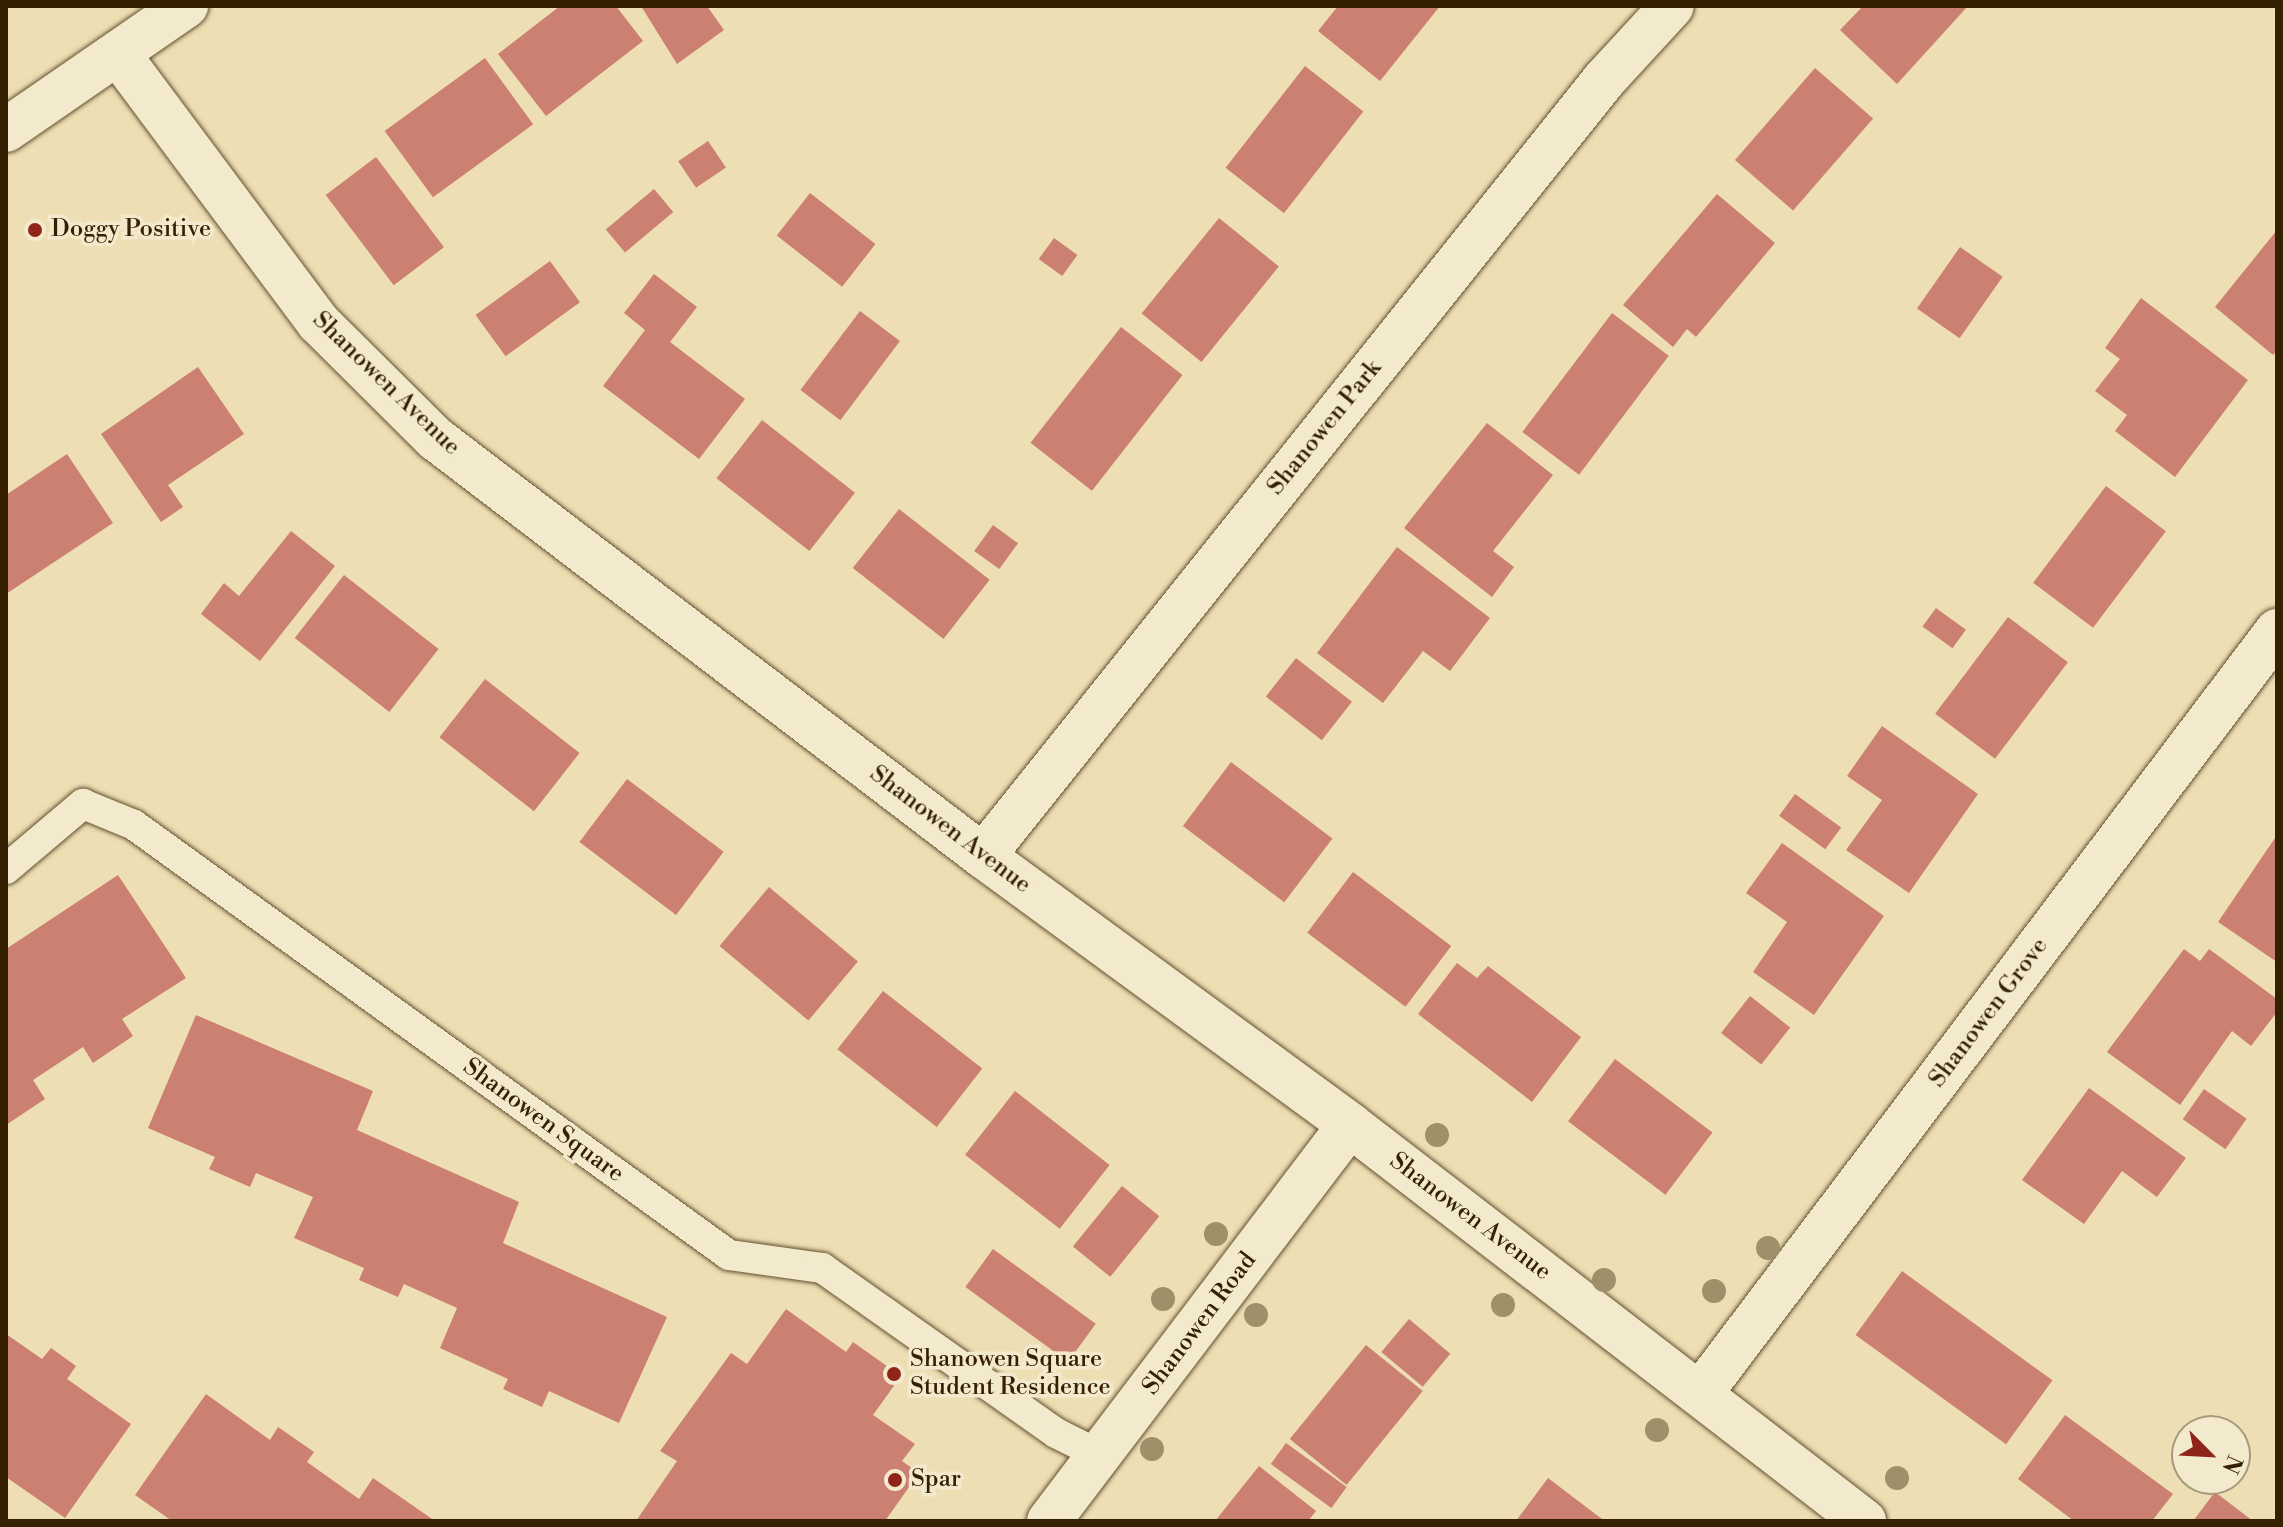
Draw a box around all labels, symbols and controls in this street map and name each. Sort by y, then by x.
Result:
place label: Doggy Positive [51,216,211,244]
marker: Doggy Positive [26,221,44,239]
street label: Shanowen Avenue [306,306,466,462]
street label: Shanowen Park [1262,355,1388,501]
street label: Shanowen Avenue [864,760,1036,900]
street label: Shanowen Grove [1923,933,2055,1093]
street label: Shanowen Square [457,1053,629,1189]
street label: Shanowen Avenue [1384,1147,1556,1287]
street label: Shanowen Road [1137,1247,1263,1401]
place label: Shanowen Square Student Residence [910,1346,1111,1402]
marker: Shanowen Square Student Residence [885,1365,903,1383]
north arrow [2171,1415,2251,1495]
text: N [2216,1451,2247,1478]
place label: Spar [911,1466,961,1494]
marker: Spar [886,1471,904,1489]

